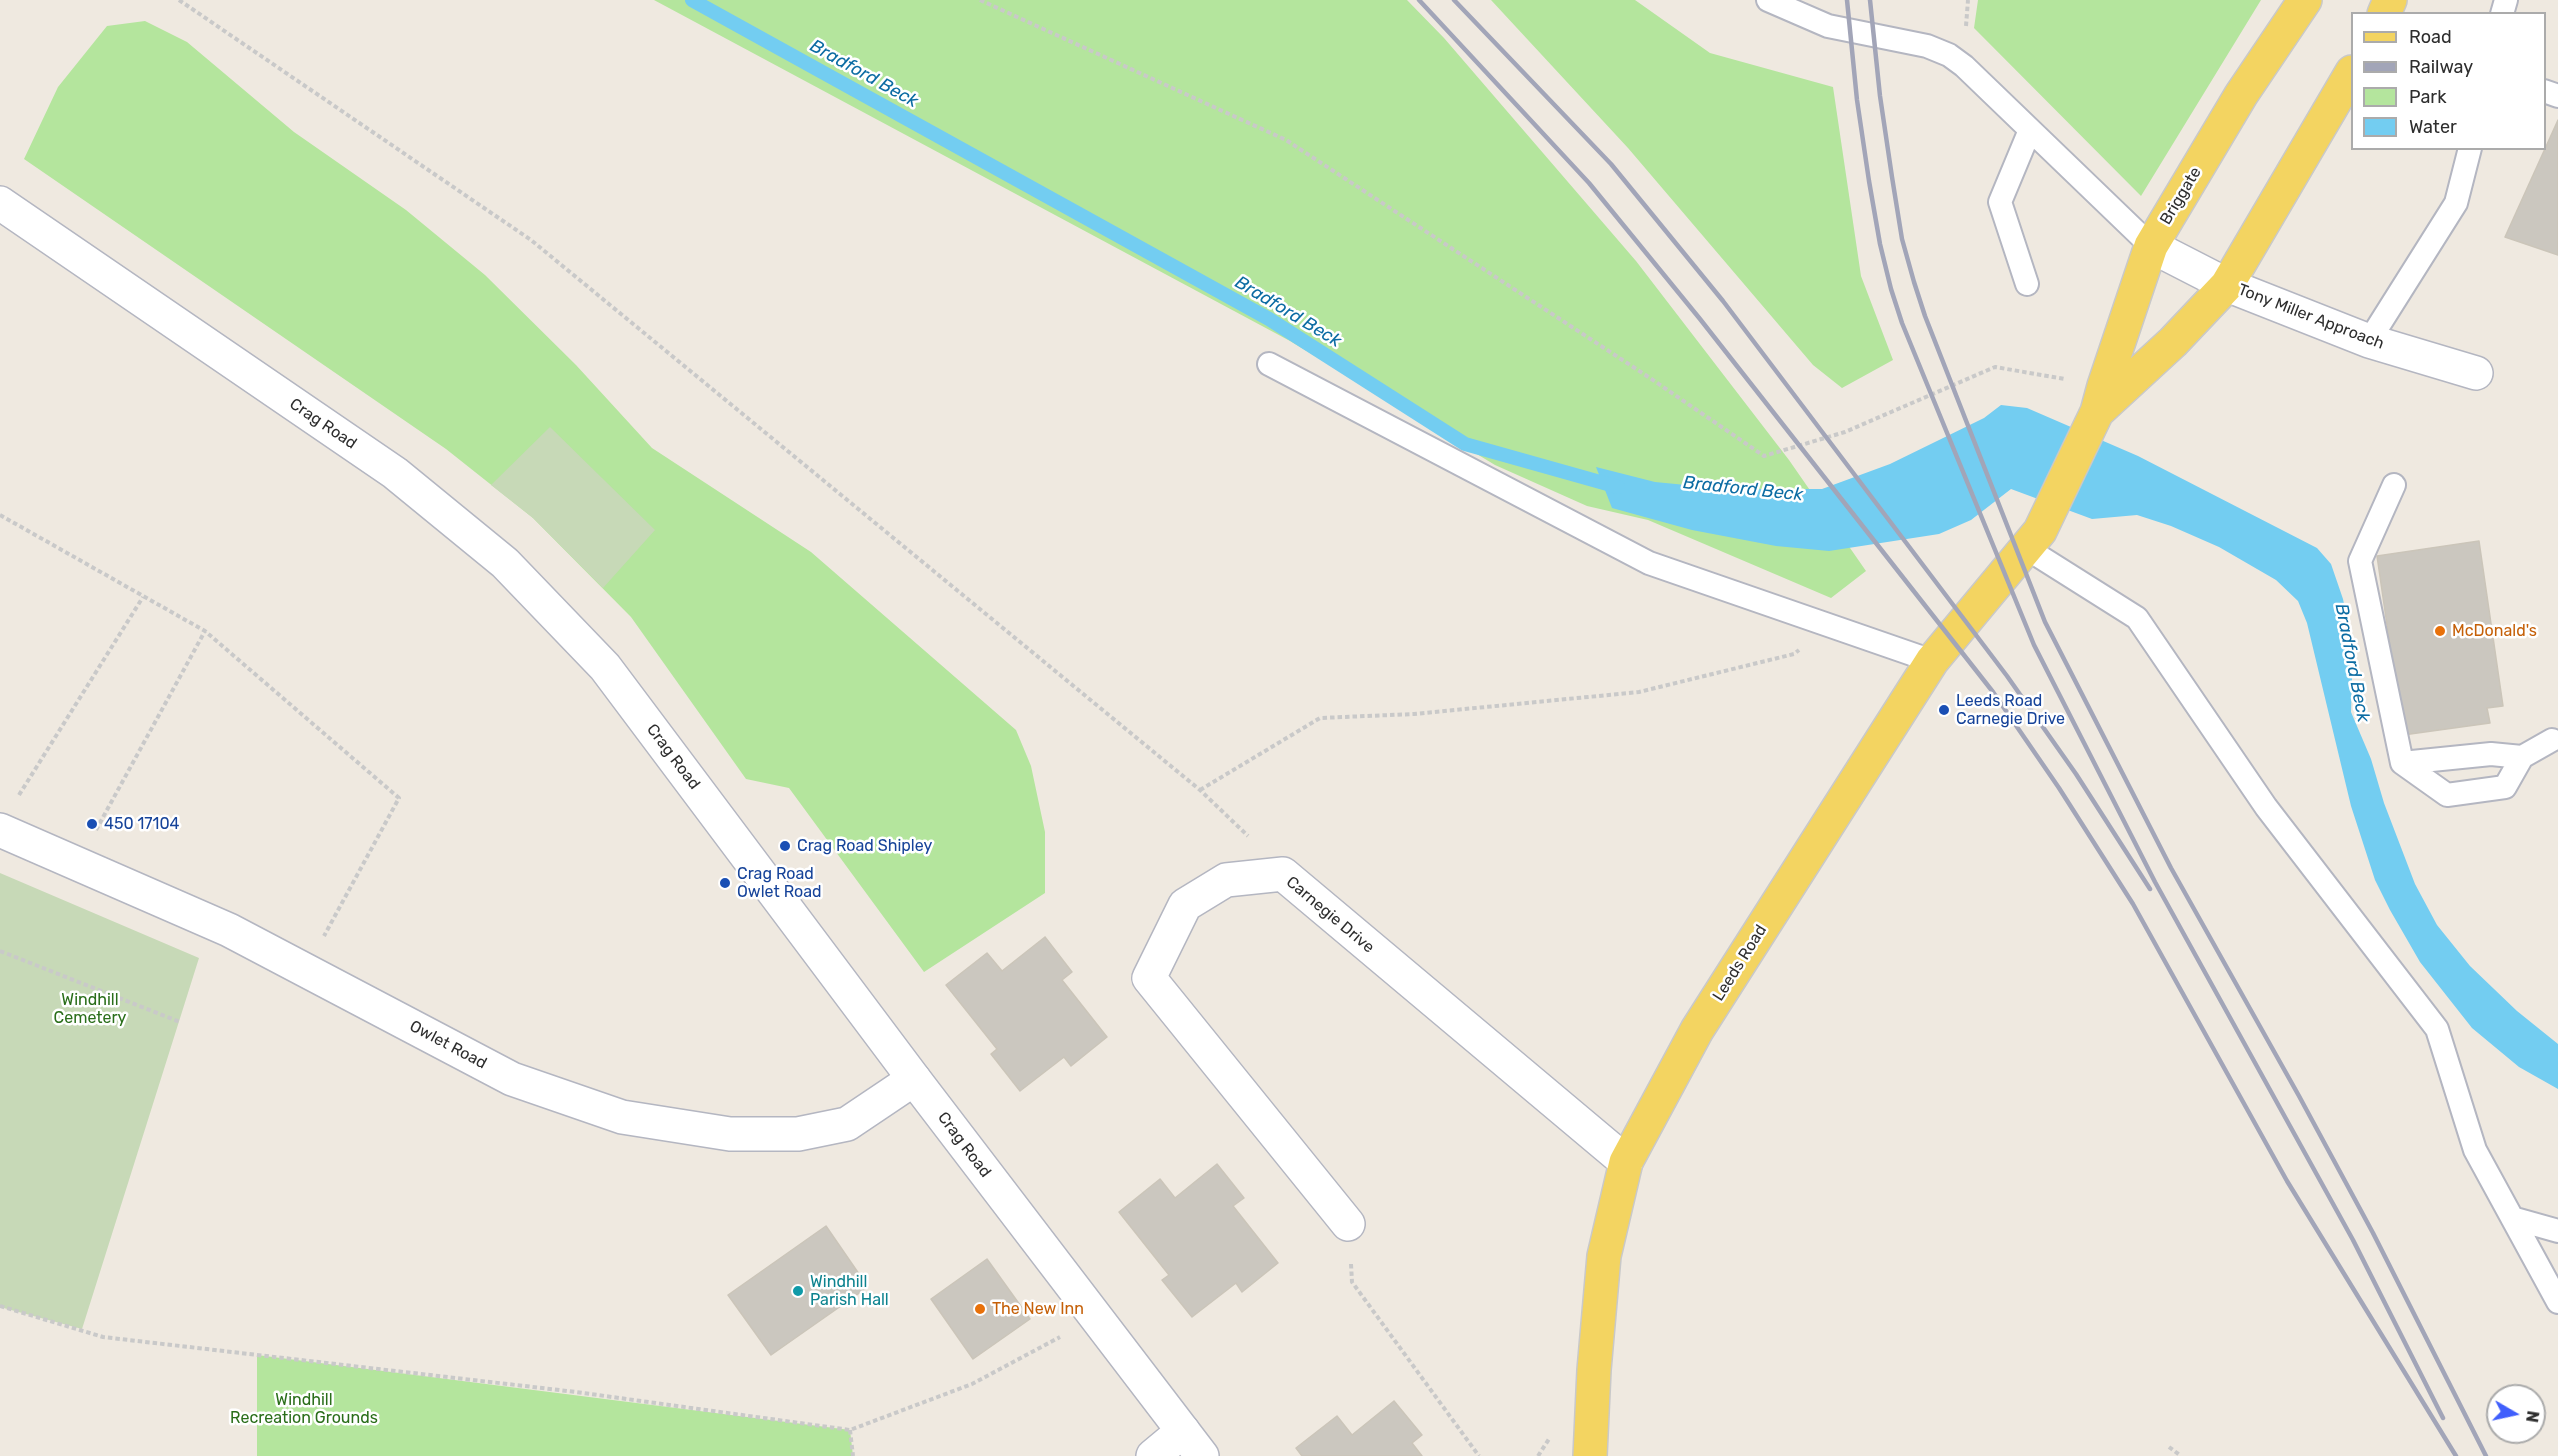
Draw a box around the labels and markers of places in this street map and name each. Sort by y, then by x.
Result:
place label: McDonald's [2452,621,2537,641]
marker: McDonald's [2433,624,2447,638]
place label: Leeds Road Carnegie Drive [1956,691,2065,729]
marker: Leeds Road Carnegie Drive [1937,703,1951,717]
place label: 450 17104 [104,814,180,834]
marker: 450 17104 [85,817,99,831]
place label: Crag Road Shipley [797,836,932,856]
marker: Crag Road Shipley [778,839,792,853]
place label: Crag Road Owlet Road [737,864,822,902]
marker: Crag Road Owlet Road [718,876,732,890]
place label: Windhill Parish Hall [810,1272,889,1310]
marker: Windhill Parish Hall [791,1284,805,1298]
place label: The New Inn [992,1299,1084,1319]
marker: The New Inn [973,1302,987,1316]

